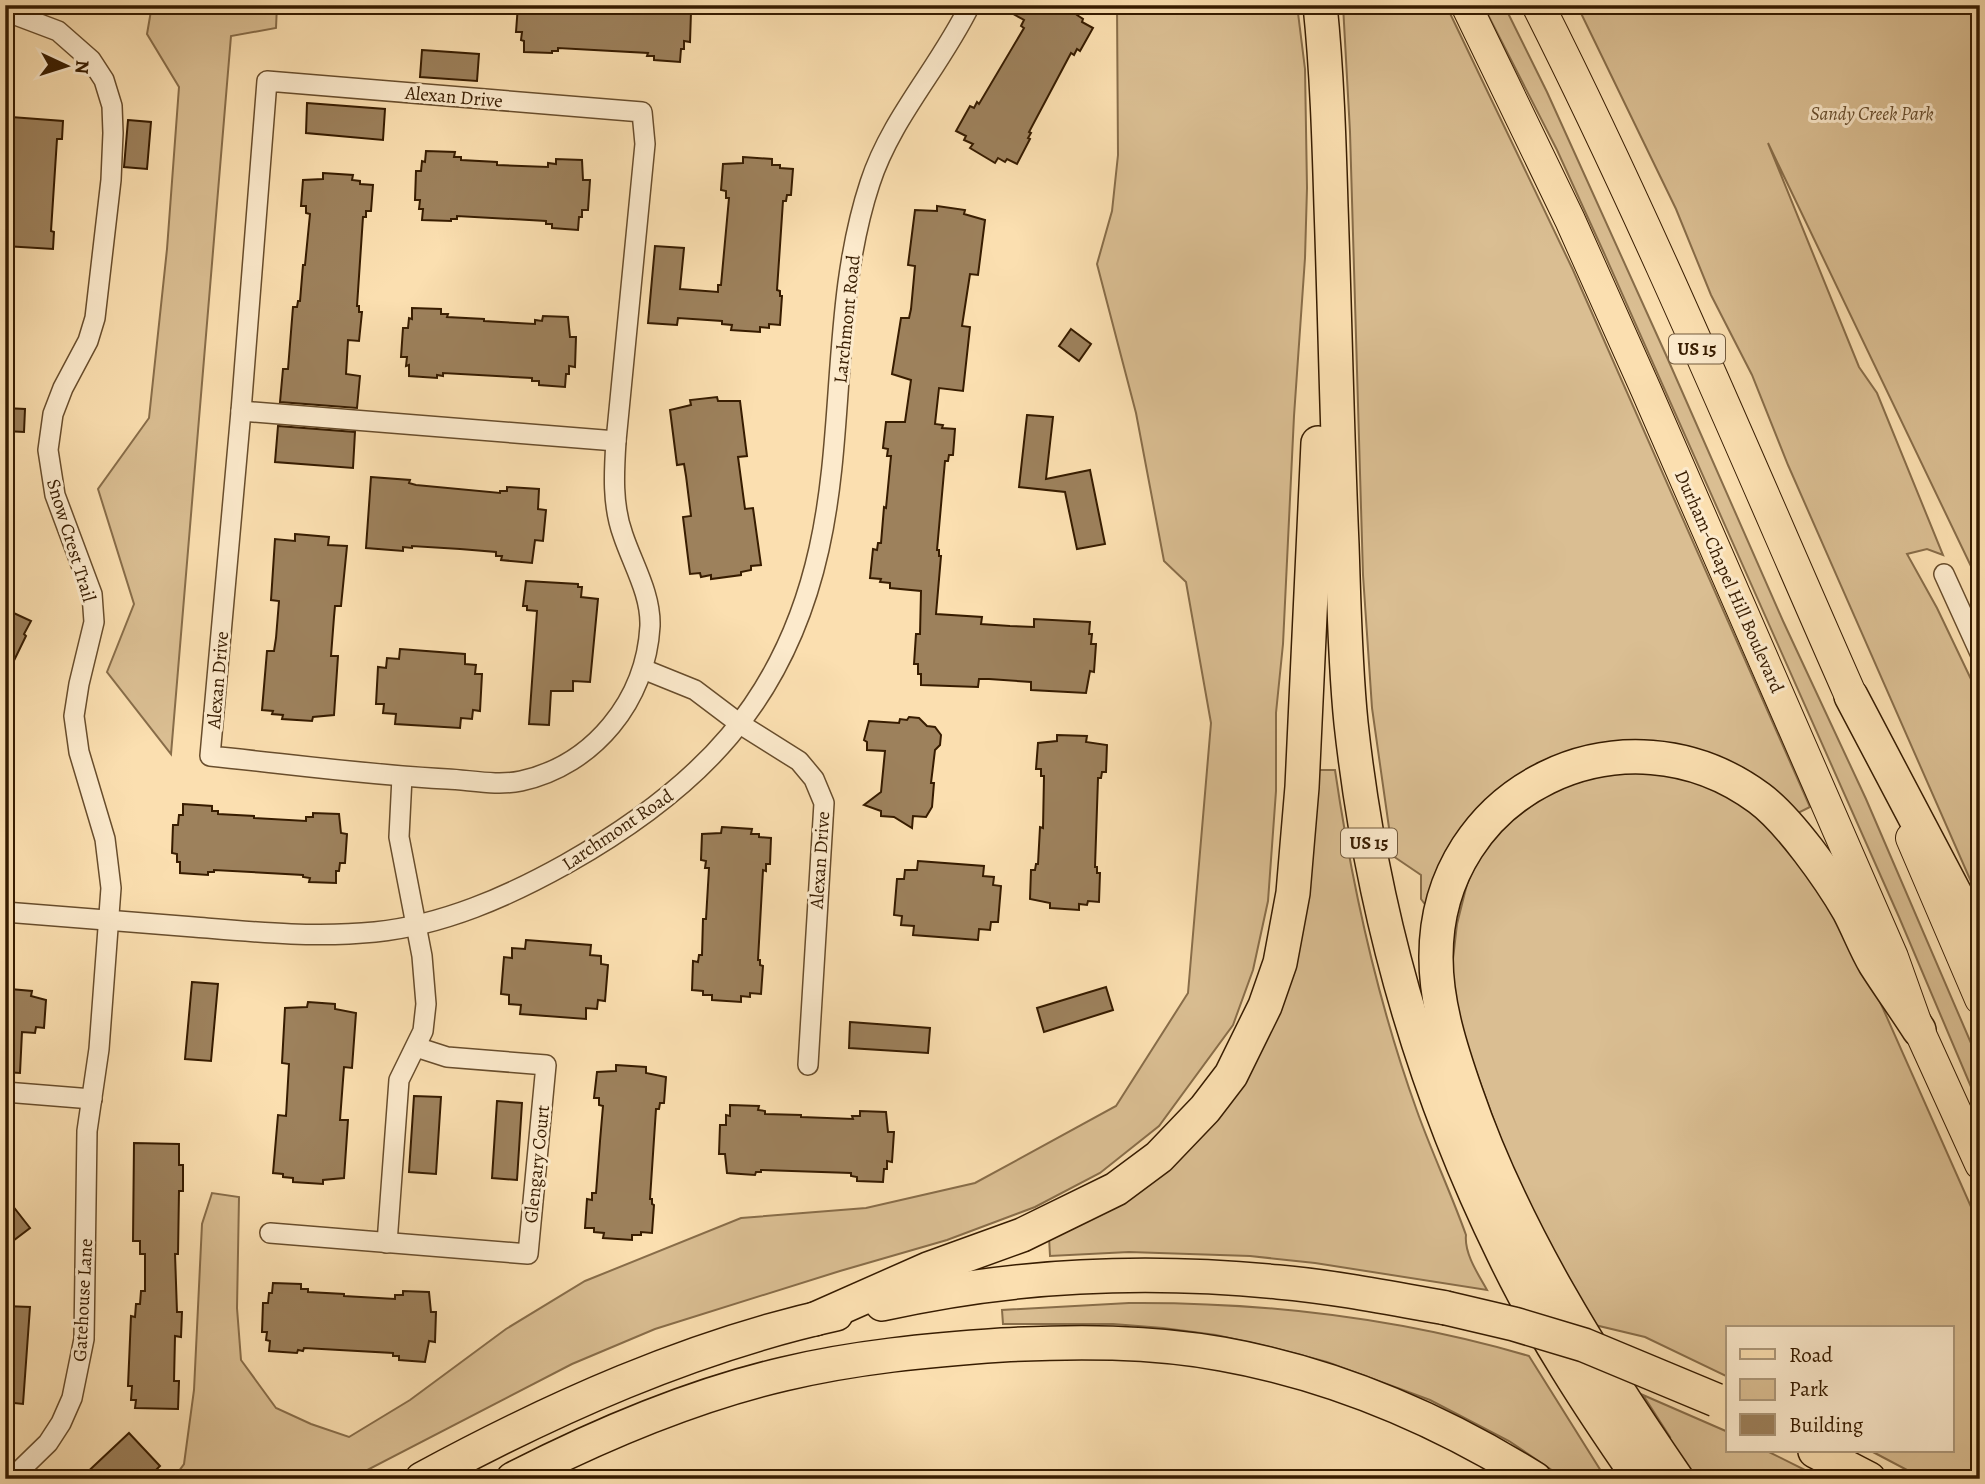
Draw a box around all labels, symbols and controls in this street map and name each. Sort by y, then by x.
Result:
north arrow [32,32,102,102]
text: N [68,59,95,75]
street label: Alexan Drive [403,80,504,114]
park label: Sandy Creek Park [1810,101,1934,127]
street label: Larchmont Road [827,253,867,385]
road number: US 15 [1669,334,1725,363]
street label: Durham-Chapel Hill Boulevard [1668,466,1790,698]
street label: Snow Crest Trail [40,476,102,605]
street label: Alexan Drive [201,630,235,731]
street label: Larchmont Road [557,783,679,877]
street label: Alexan Drive [804,810,836,911]
road number: US 15 [1341,828,1397,858]
street label: Glengary Court [518,1104,556,1225]
street label: Gatehouse Lane [67,1238,99,1362]
legend [1726,1326,1954,1452]
text: Road [1789,1341,1833,1369]
text: Park [1789,1375,1829,1403]
text: Building [1789,1411,1864,1439]

